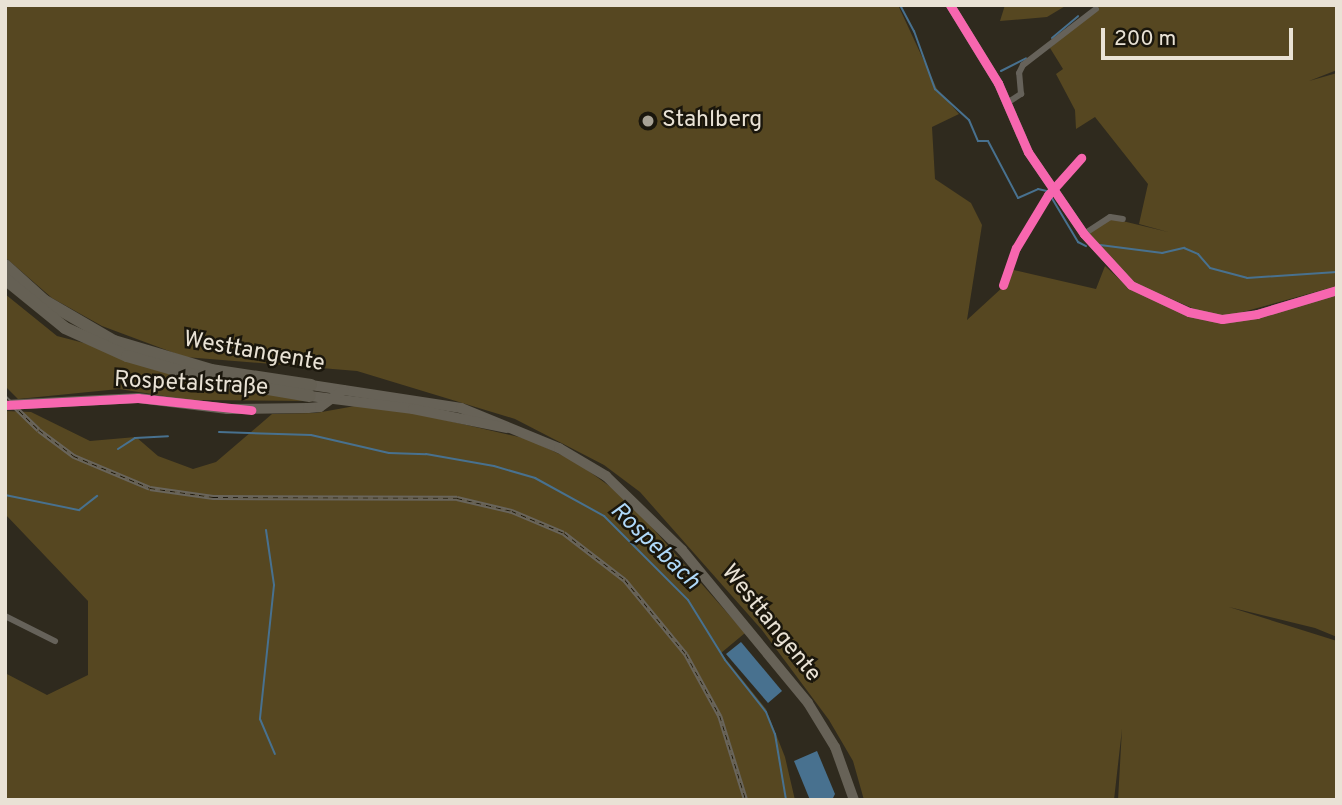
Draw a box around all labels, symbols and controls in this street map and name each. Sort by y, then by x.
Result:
scale bar [1104,14,1296,58]
text: 200 m [1114,26,1176,53]
place label: Stahlberg [662,107,762,135]
marker: Stahlberg [640,113,656,129]
street label: Westtangente [181,327,327,379]
street label: Rospetalstraße [113,367,269,403]
water label: Rospebach [603,497,705,597]
street label: Westtangente [714,560,826,688]

